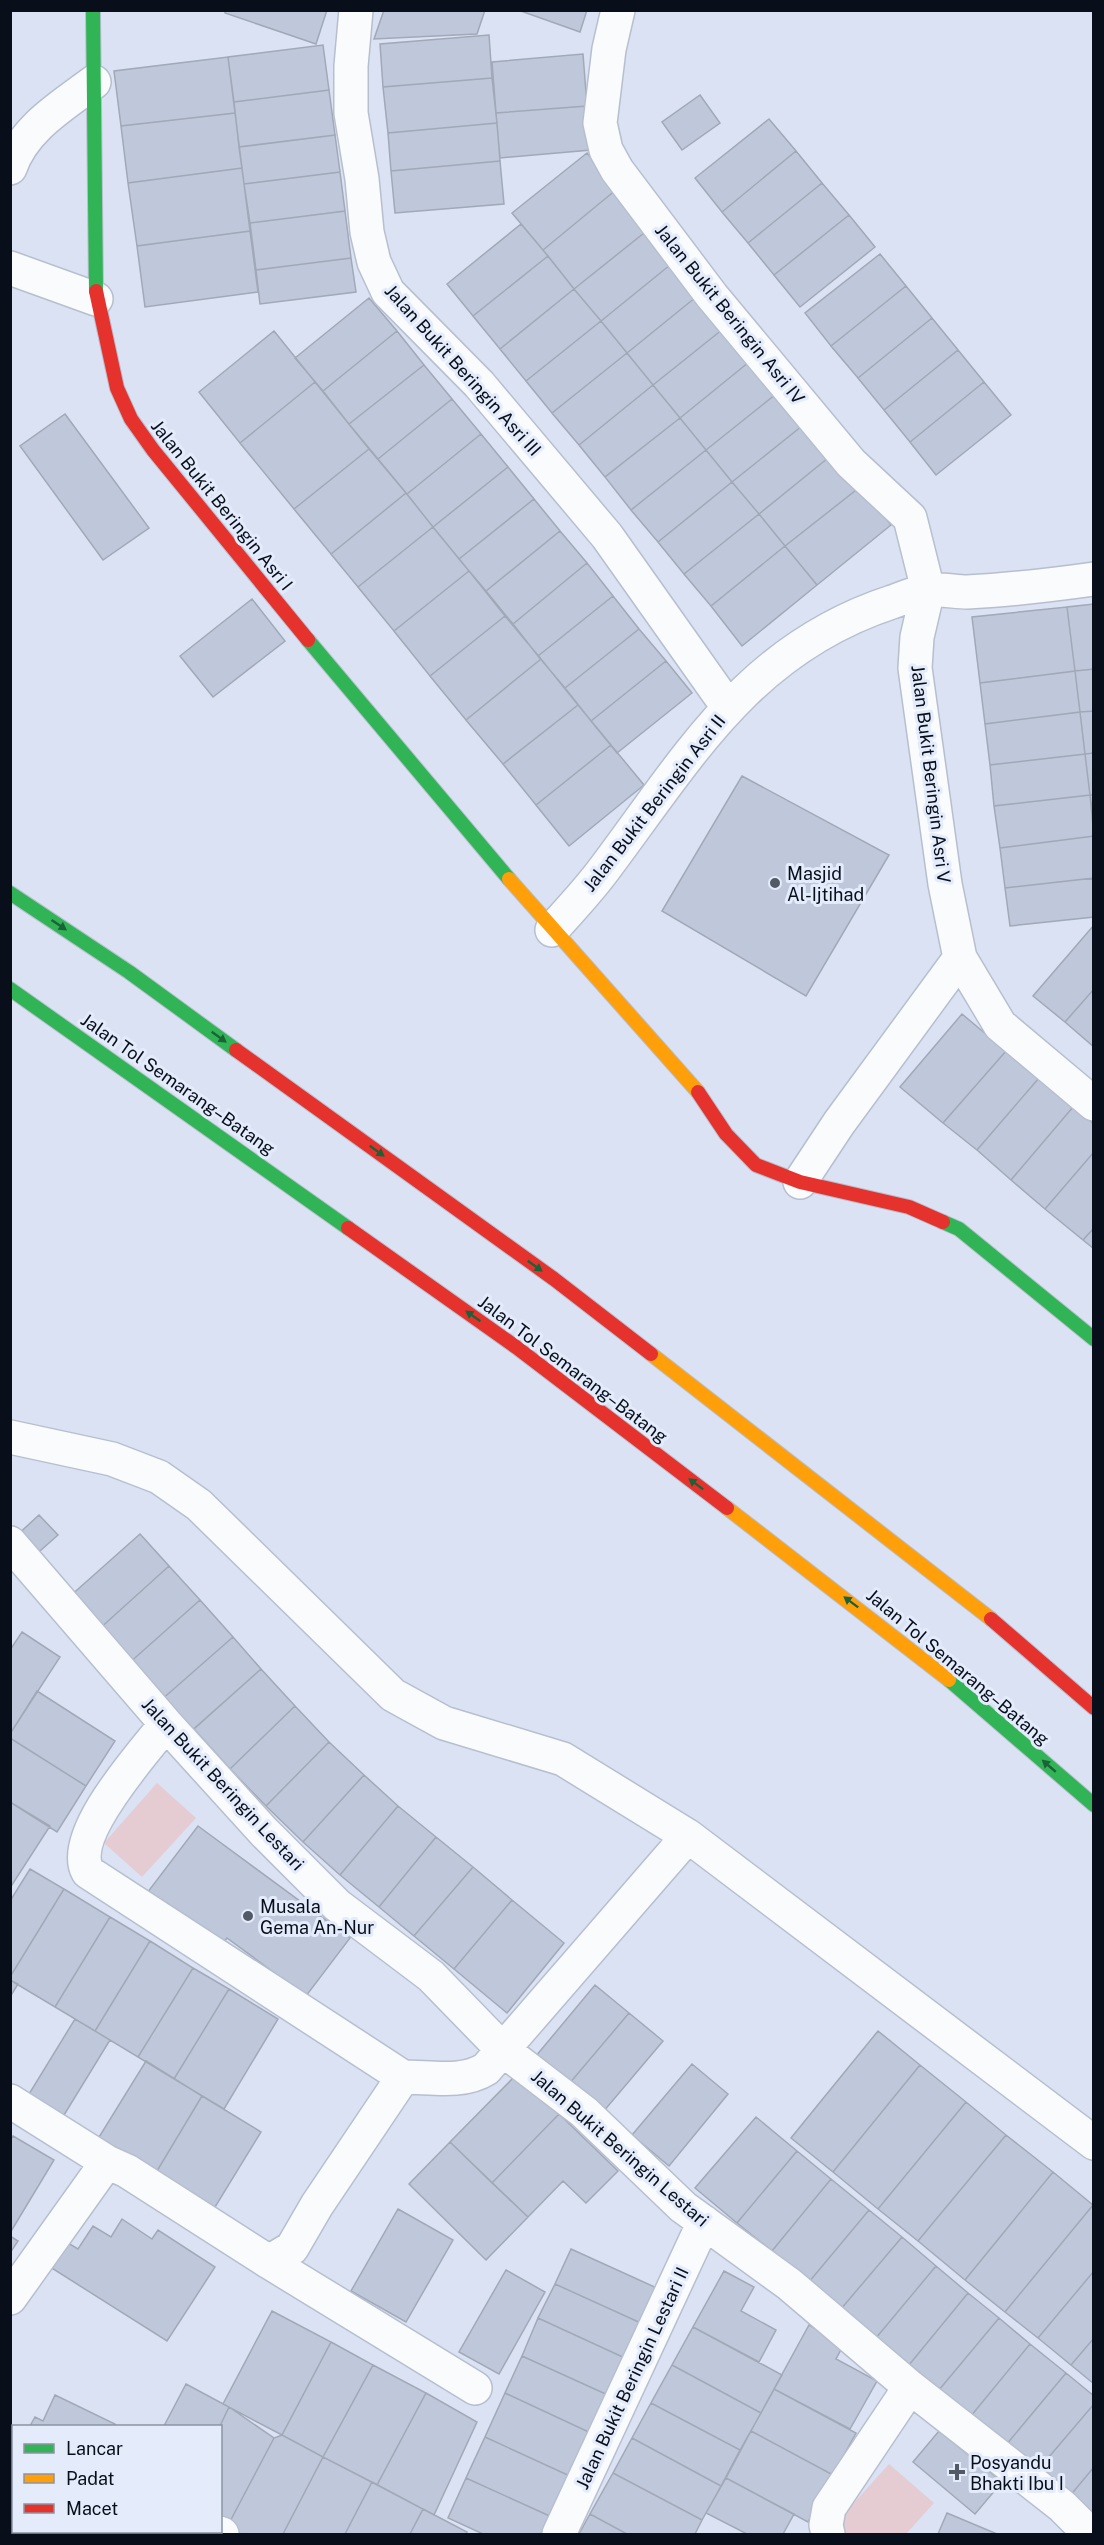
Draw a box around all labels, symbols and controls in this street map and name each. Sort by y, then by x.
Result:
street label: Jalan Bukit Beringin Asri IV [651,220,809,408]
street label: Jalan Bukit Beringin Asri III [381,280,545,460]
street label: Jalan Bukit Beringin Asri I [147,416,297,594]
street label: Jalan Bukit Beringin Asri V [907,664,955,884]
street label: Jalan Bukit Beringin Asri II [579,711,729,895]
place label: Masjid Al-Ijtihad [787,863,864,905]
marker: Masjid Al-Ijtihad [768,876,782,890]
one-way arrow [51,920,67,931]
street label: Jalan Tol Semarang–Batang [77,1009,279,1159]
one-way arrow [210,1031,226,1043]
one-way arrow [369,1145,384,1157]
one-way arrow [527,1259,542,1271]
street label: Jalan Tol Semarang–Batang [474,1291,672,1447]
one-way arrow [465,1310,481,1322]
one-way arrow [688,1478,703,1490]
street label: Jalan Tol Semarang–Batang [862,1584,1054,1750]
one-way arrow [843,1596,858,1608]
street label: Jalan Bukit Beringin Lestari [138,1693,308,1875]
one-way arrow [1042,1760,1057,1773]
place label: Musala Gema An-Nur [260,1896,374,1938]
marker: Musala Gema An-Nur [241,1909,255,1923]
street label: Jalan Bukit Beringin Lestari [527,2065,713,2231]
street label: Jalan Bukit Beringin Lestari II [571,2264,693,2492]
legend [12,2425,222,2533]
text: Lancar [66,2438,123,2459]
place label: Posyandu Bhakti Ibu I [970,2452,1064,2494]
marker: Posyandu Bhakti Ibu I [948,2463,966,2481]
text: Padat [66,2468,115,2489]
text: Macet [66,2498,118,2519]

